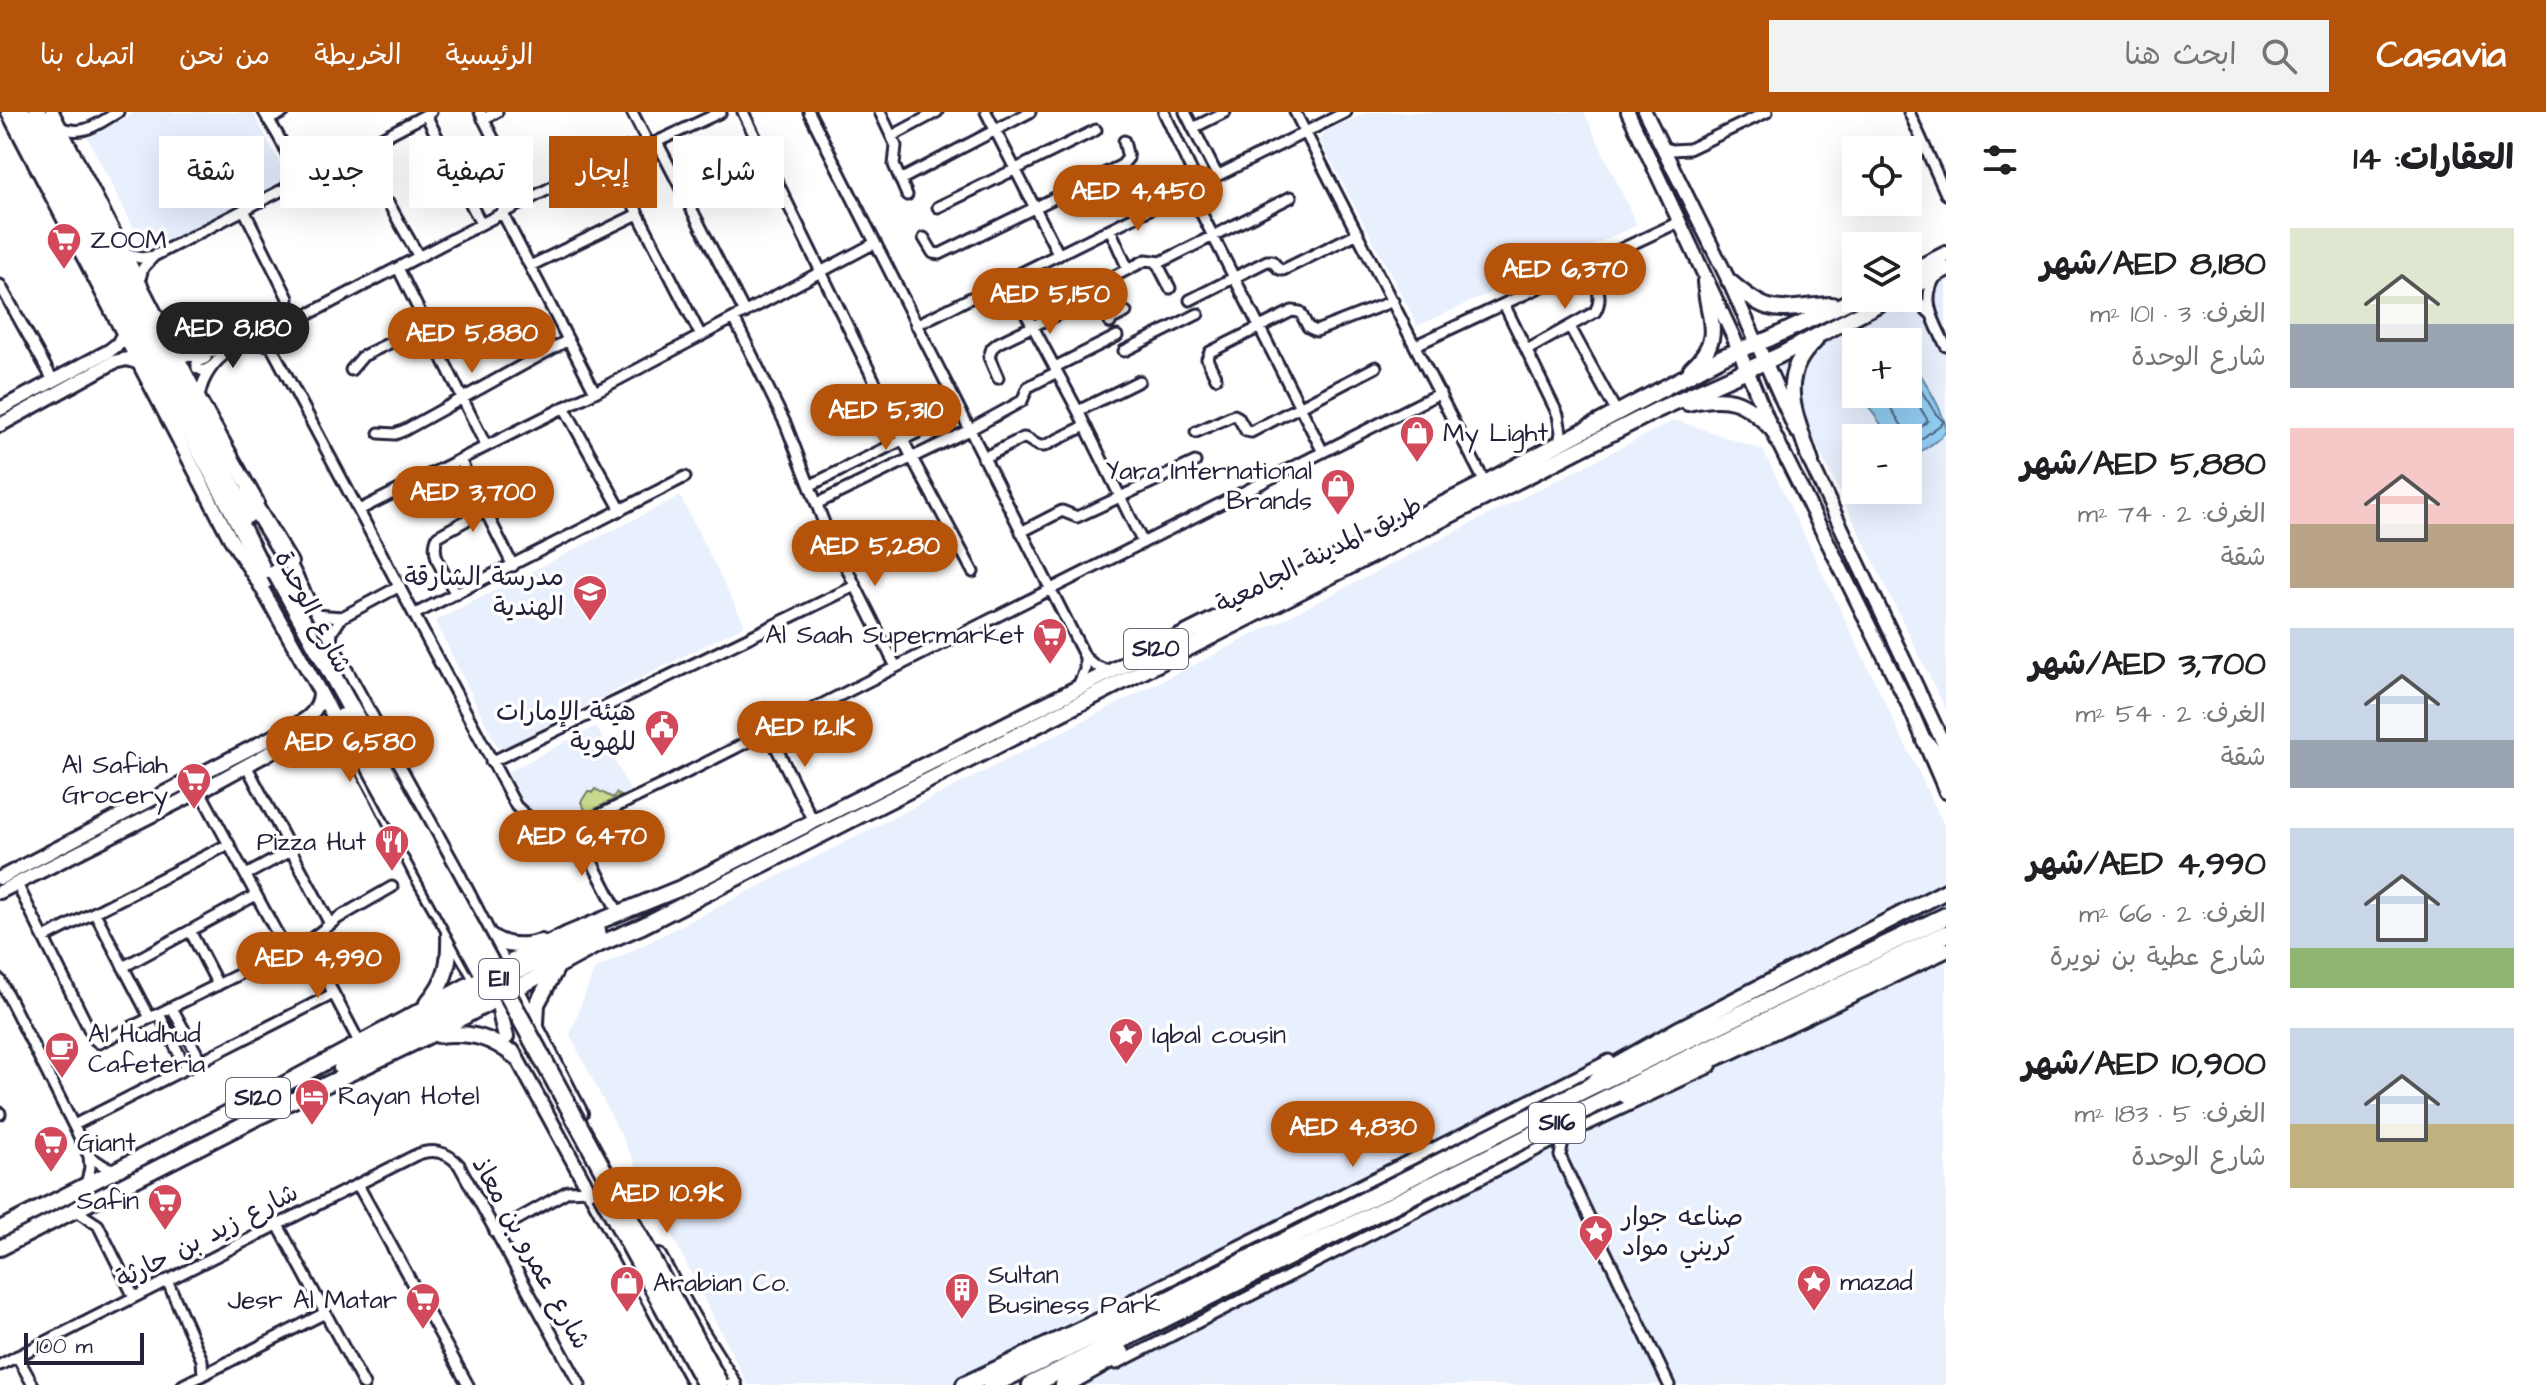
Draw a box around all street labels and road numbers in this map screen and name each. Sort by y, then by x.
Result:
street label: طريق المدينة الجامعية [1209,487,1429,623]
street label: شارع الوحدة [266,544,360,680]
road number: S120 [1124,629,1188,669]
road number: E11 [479,959,519,999]
road number: S120 [226,1078,290,1118]
road number: S116 [1529,1103,1585,1143]
street label: شارع عمرو بن معاذ [463,1150,599,1356]
street label: شارع زيد بن حارثة [110,1174,304,1298]

